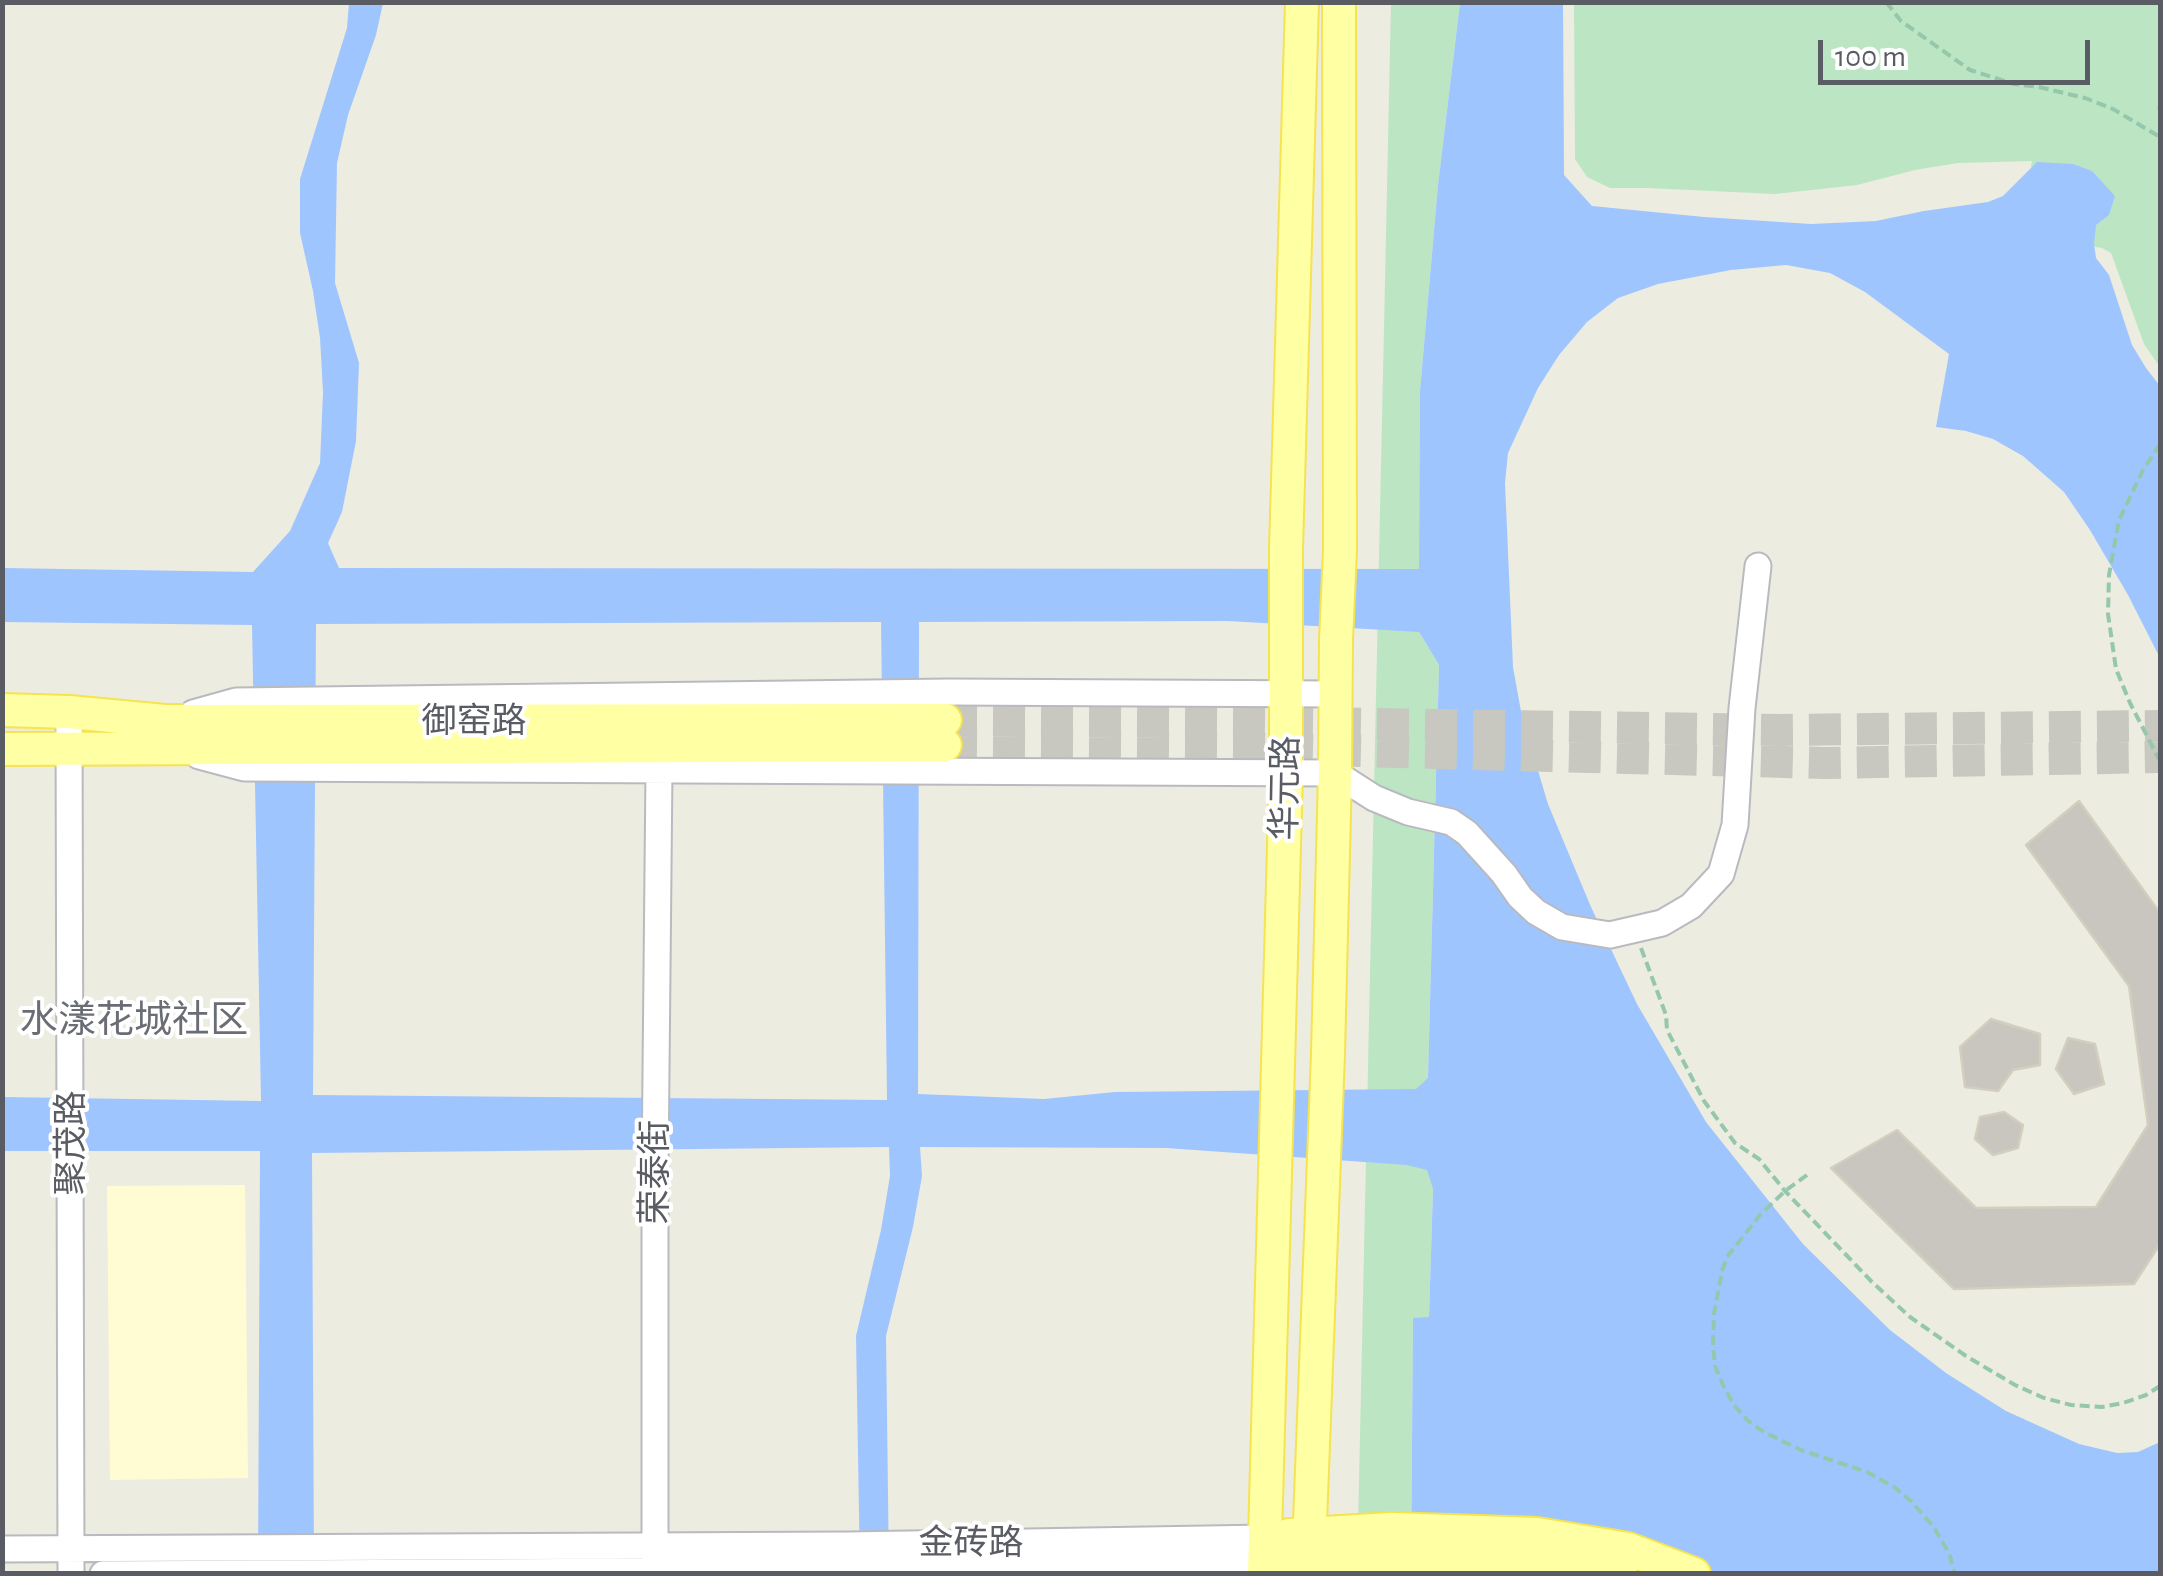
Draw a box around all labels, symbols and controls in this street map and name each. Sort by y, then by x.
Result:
scale bar [1823,20,2096,82]
text: 100 m [1835,42,1906,72]
street label: 御窑路 [422,700,526,742]
street label: 华元路 [1264,735,1308,841]
district label: 水漾花城社区 [20,998,248,1044]
street label: 聚茂路 [50,1091,92,1195]
street label: 荣泰街 [634,1120,676,1224]
street label: 金砖路 [919,1522,1023,1564]

